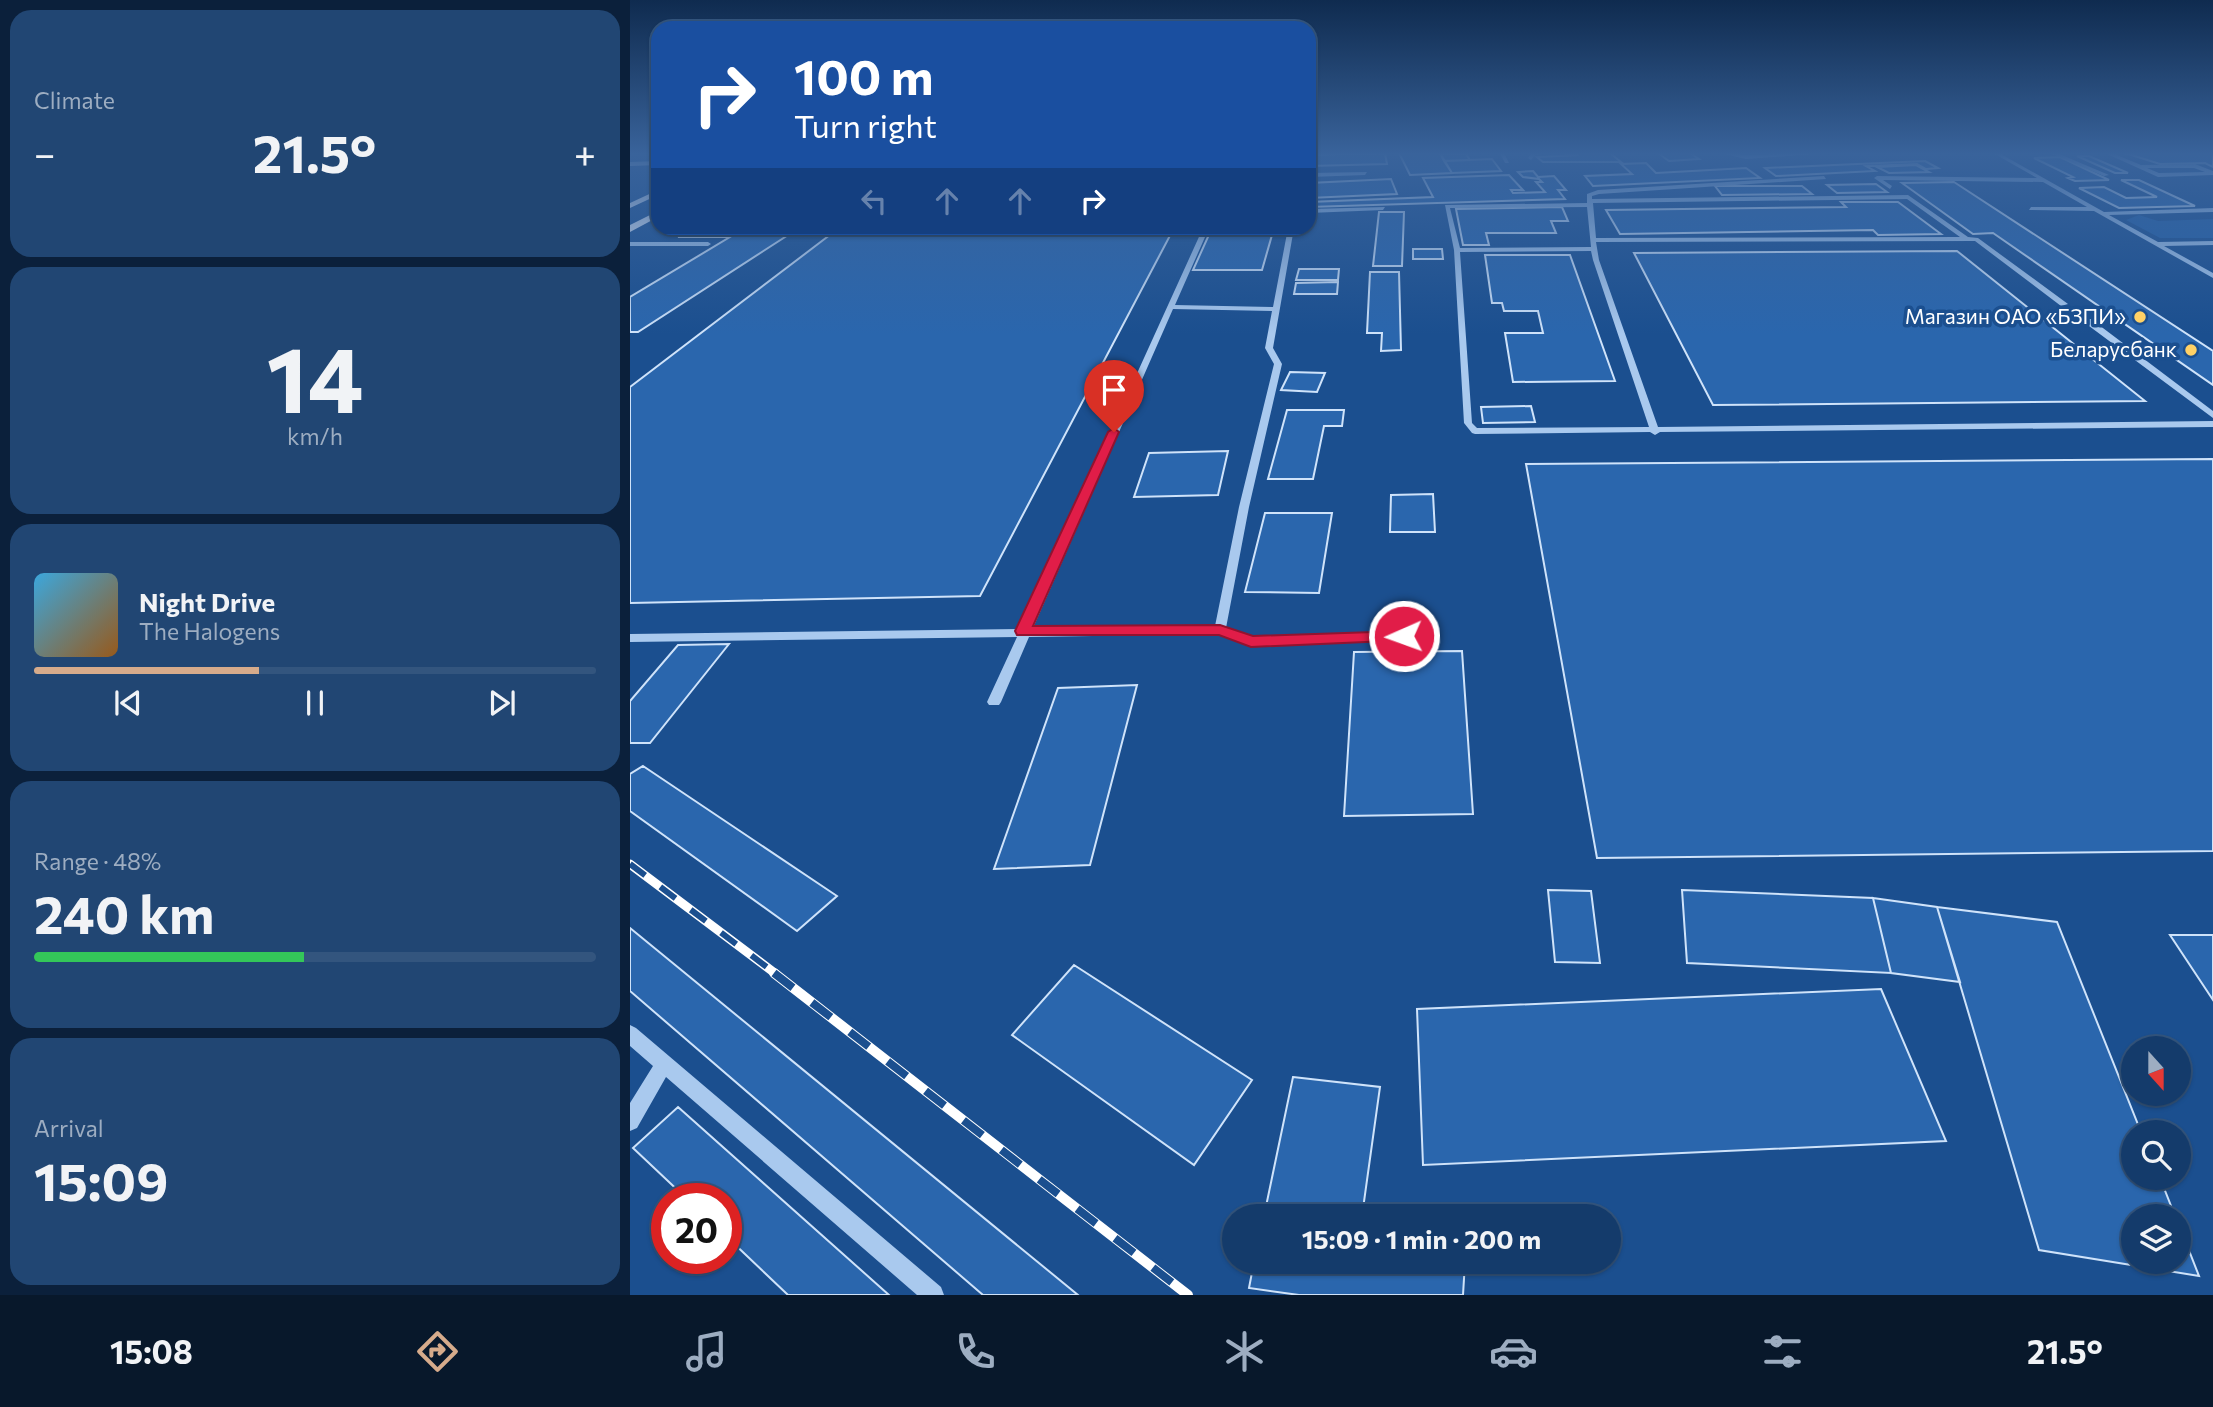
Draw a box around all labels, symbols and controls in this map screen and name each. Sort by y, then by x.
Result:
text: 100 m [794,45,933,105]
icon: right [679,49,770,140]
text: Climate [34,86,115,114]
text: Turn right [794,105,937,145]
text: 21.5° [253,120,376,184]
text: − [34,129,56,176]
text: + [574,129,596,176]
icon: left [855,182,893,220]
icon: ahead [928,182,966,220]
icon: ahead [1001,182,1039,220]
icon: right [1074,182,1112,220]
place label: Магазин ОАО «БЗПИ» [1905,303,2126,328]
marker: Магазин ОАО «БЗПИ» [2132,309,2148,325]
text: 14 [266,320,364,432]
place label: Беларусбанк [2050,336,2177,361]
marker: Беларусбанк [2183,342,2199,358]
pin [1084,360,1144,432]
icon: arrive [1095,371,1133,409]
text: km/h [287,422,343,450]
text: Night Drive [139,586,275,617]
position arrow [1367,599,1441,673]
text: The Halogens [139,617,280,645]
icon: previous [109,684,147,722]
icon: pause [296,684,334,722]
icon: next [483,684,521,722]
text: Range · 48% [34,847,161,875]
text: 240 km [34,881,214,945]
north arrow [2121,1036,2191,1106]
map controls [2121,1036,2191,1274]
text: Arrival [34,1114,104,1142]
button: search [2121,1120,2191,1190]
text: 15:09 [34,1148,168,1212]
speed limit sign: 20 [651,1183,742,1274]
button: layers [2121,1204,2191,1274]
text: 15:09 · 1 min · 200 m [1302,1223,1541,1254]
icon: directions [413,1327,462,1376]
icon: music [682,1327,731,1376]
icon: phone [951,1327,1000,1376]
icon: climate [1220,1327,1269,1376]
icon: car [1489,1327,1538,1376]
icon: filters [1758,1327,1807,1376]
text: 15:08 [110,1331,193,1371]
text: 21.5° [2027,1331,2103,1371]

